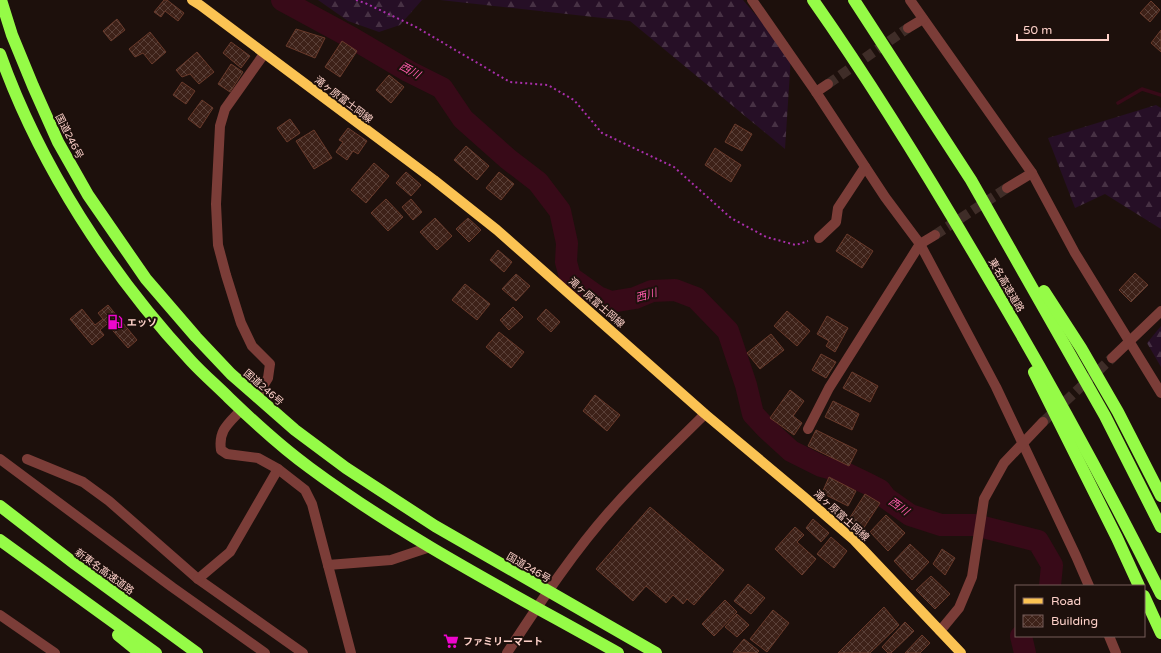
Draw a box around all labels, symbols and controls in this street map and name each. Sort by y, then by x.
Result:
scale bar [1017,16,1108,42]
text: 50 m [1023,23,1052,37]
water label: 西川 [397,59,423,82]
street label: 滝ヶ原富士岡線 [312,74,375,126]
street label: 国道246号 [53,112,86,161]
street label: 東名高速道路 [986,257,1026,314]
street label: 滝ヶ原富士岡線 [566,275,627,330]
water label: 西川 [634,286,659,305]
fuel station icon: エッソ [106,313,124,331]
place label: エッソ [127,317,157,329]
street label: 国道246号 [241,367,286,408]
street label: 滝ヶ原富士岡線 [811,488,871,544]
water label: 西川 [886,495,912,519]
street label: 新東名高速道路 [73,546,136,597]
street label: 国道246号 [504,550,553,585]
legend [1015,585,1145,637]
text: Road [1051,594,1081,608]
text: Building [1051,614,1098,628]
supermarket icon: ファミリーマート [442,632,460,650]
place label: ファミリーマート [463,636,543,648]

